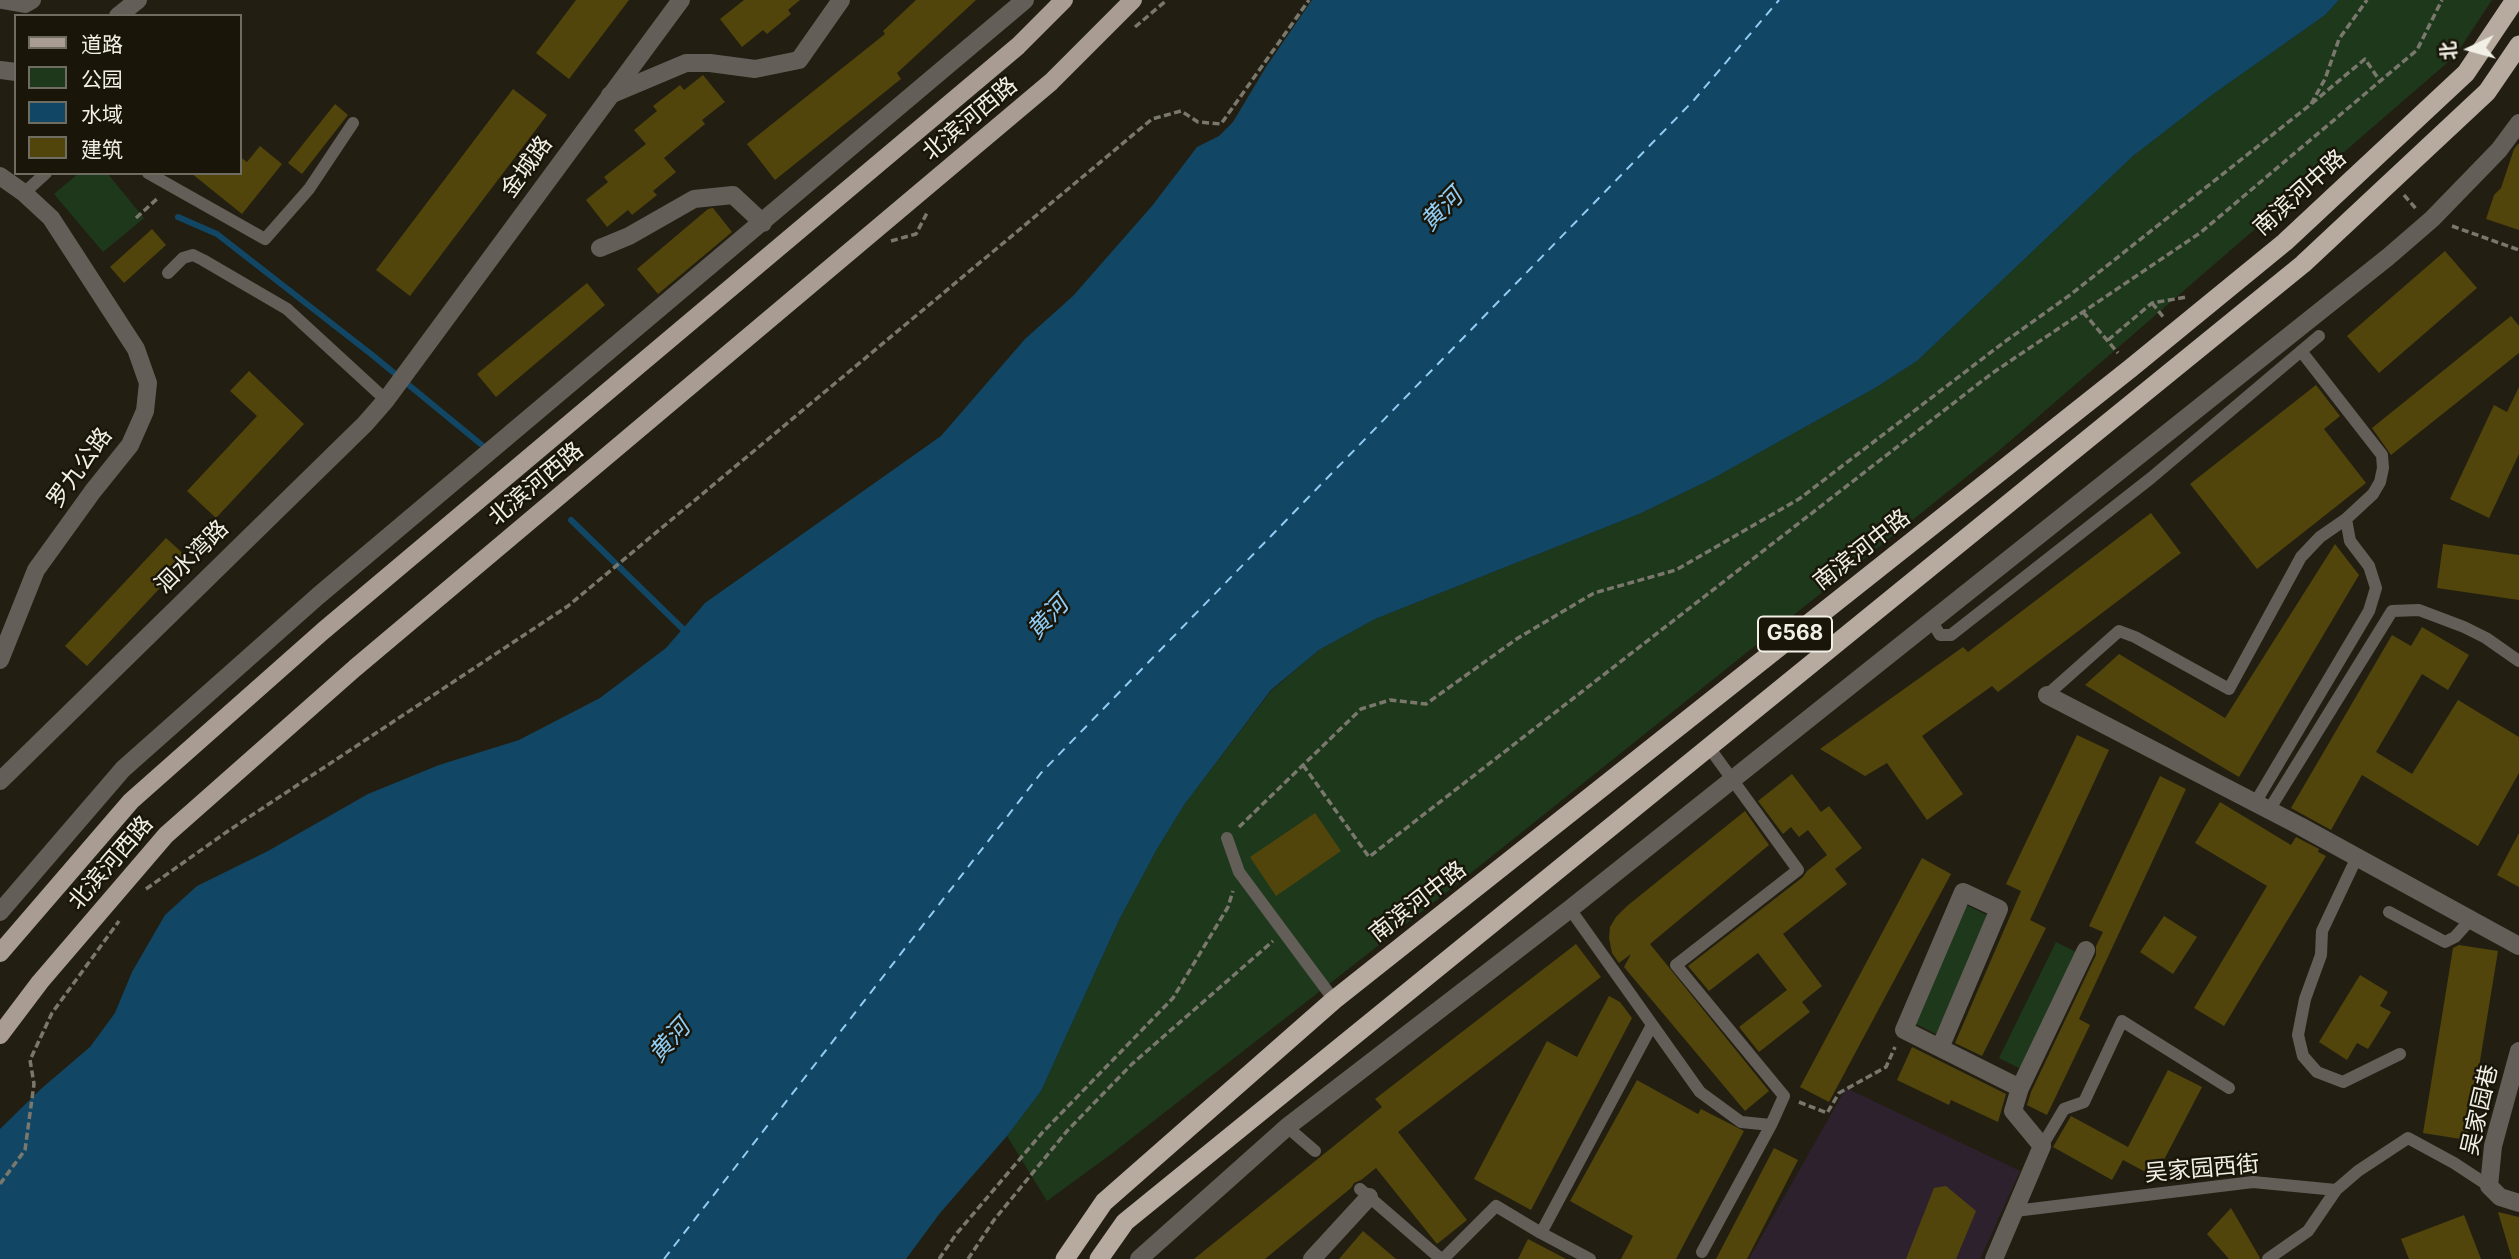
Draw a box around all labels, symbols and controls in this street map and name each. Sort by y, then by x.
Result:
legend [14,14,242,175]
north arrow [2435,14,2505,84]
text: 道路 [81,32,123,57]
text: 北 [2436,40,2461,61]
text: 公园 [81,67,123,92]
street label: 北滨河西路 [917,71,1023,167]
text: 水域 [81,102,123,127]
street label: 金城路 [496,131,558,203]
text: 建筑 [81,137,123,162]
street label: 南滨河中路 [2248,144,2352,242]
water label: 黄河 [1415,183,1469,237]
street label: 罗九公路 [42,423,118,513]
street label: 北滨河西路 [483,436,589,532]
street label: 南滨河中路 [1808,504,1916,596]
street label: 洄水湾路 [150,515,234,599]
water label: 黄河 [1021,591,1075,645]
road number: G568 [1758,616,1832,652]
street label: 北滨河西路 [63,811,159,915]
street label: 南滨河中路 [1364,856,1472,948]
water label: 黄河 [643,1014,697,1068]
street label: 吴家园巷 [2456,1062,2504,1158]
street label: 吴家园西街 [2144,1150,2260,1188]

